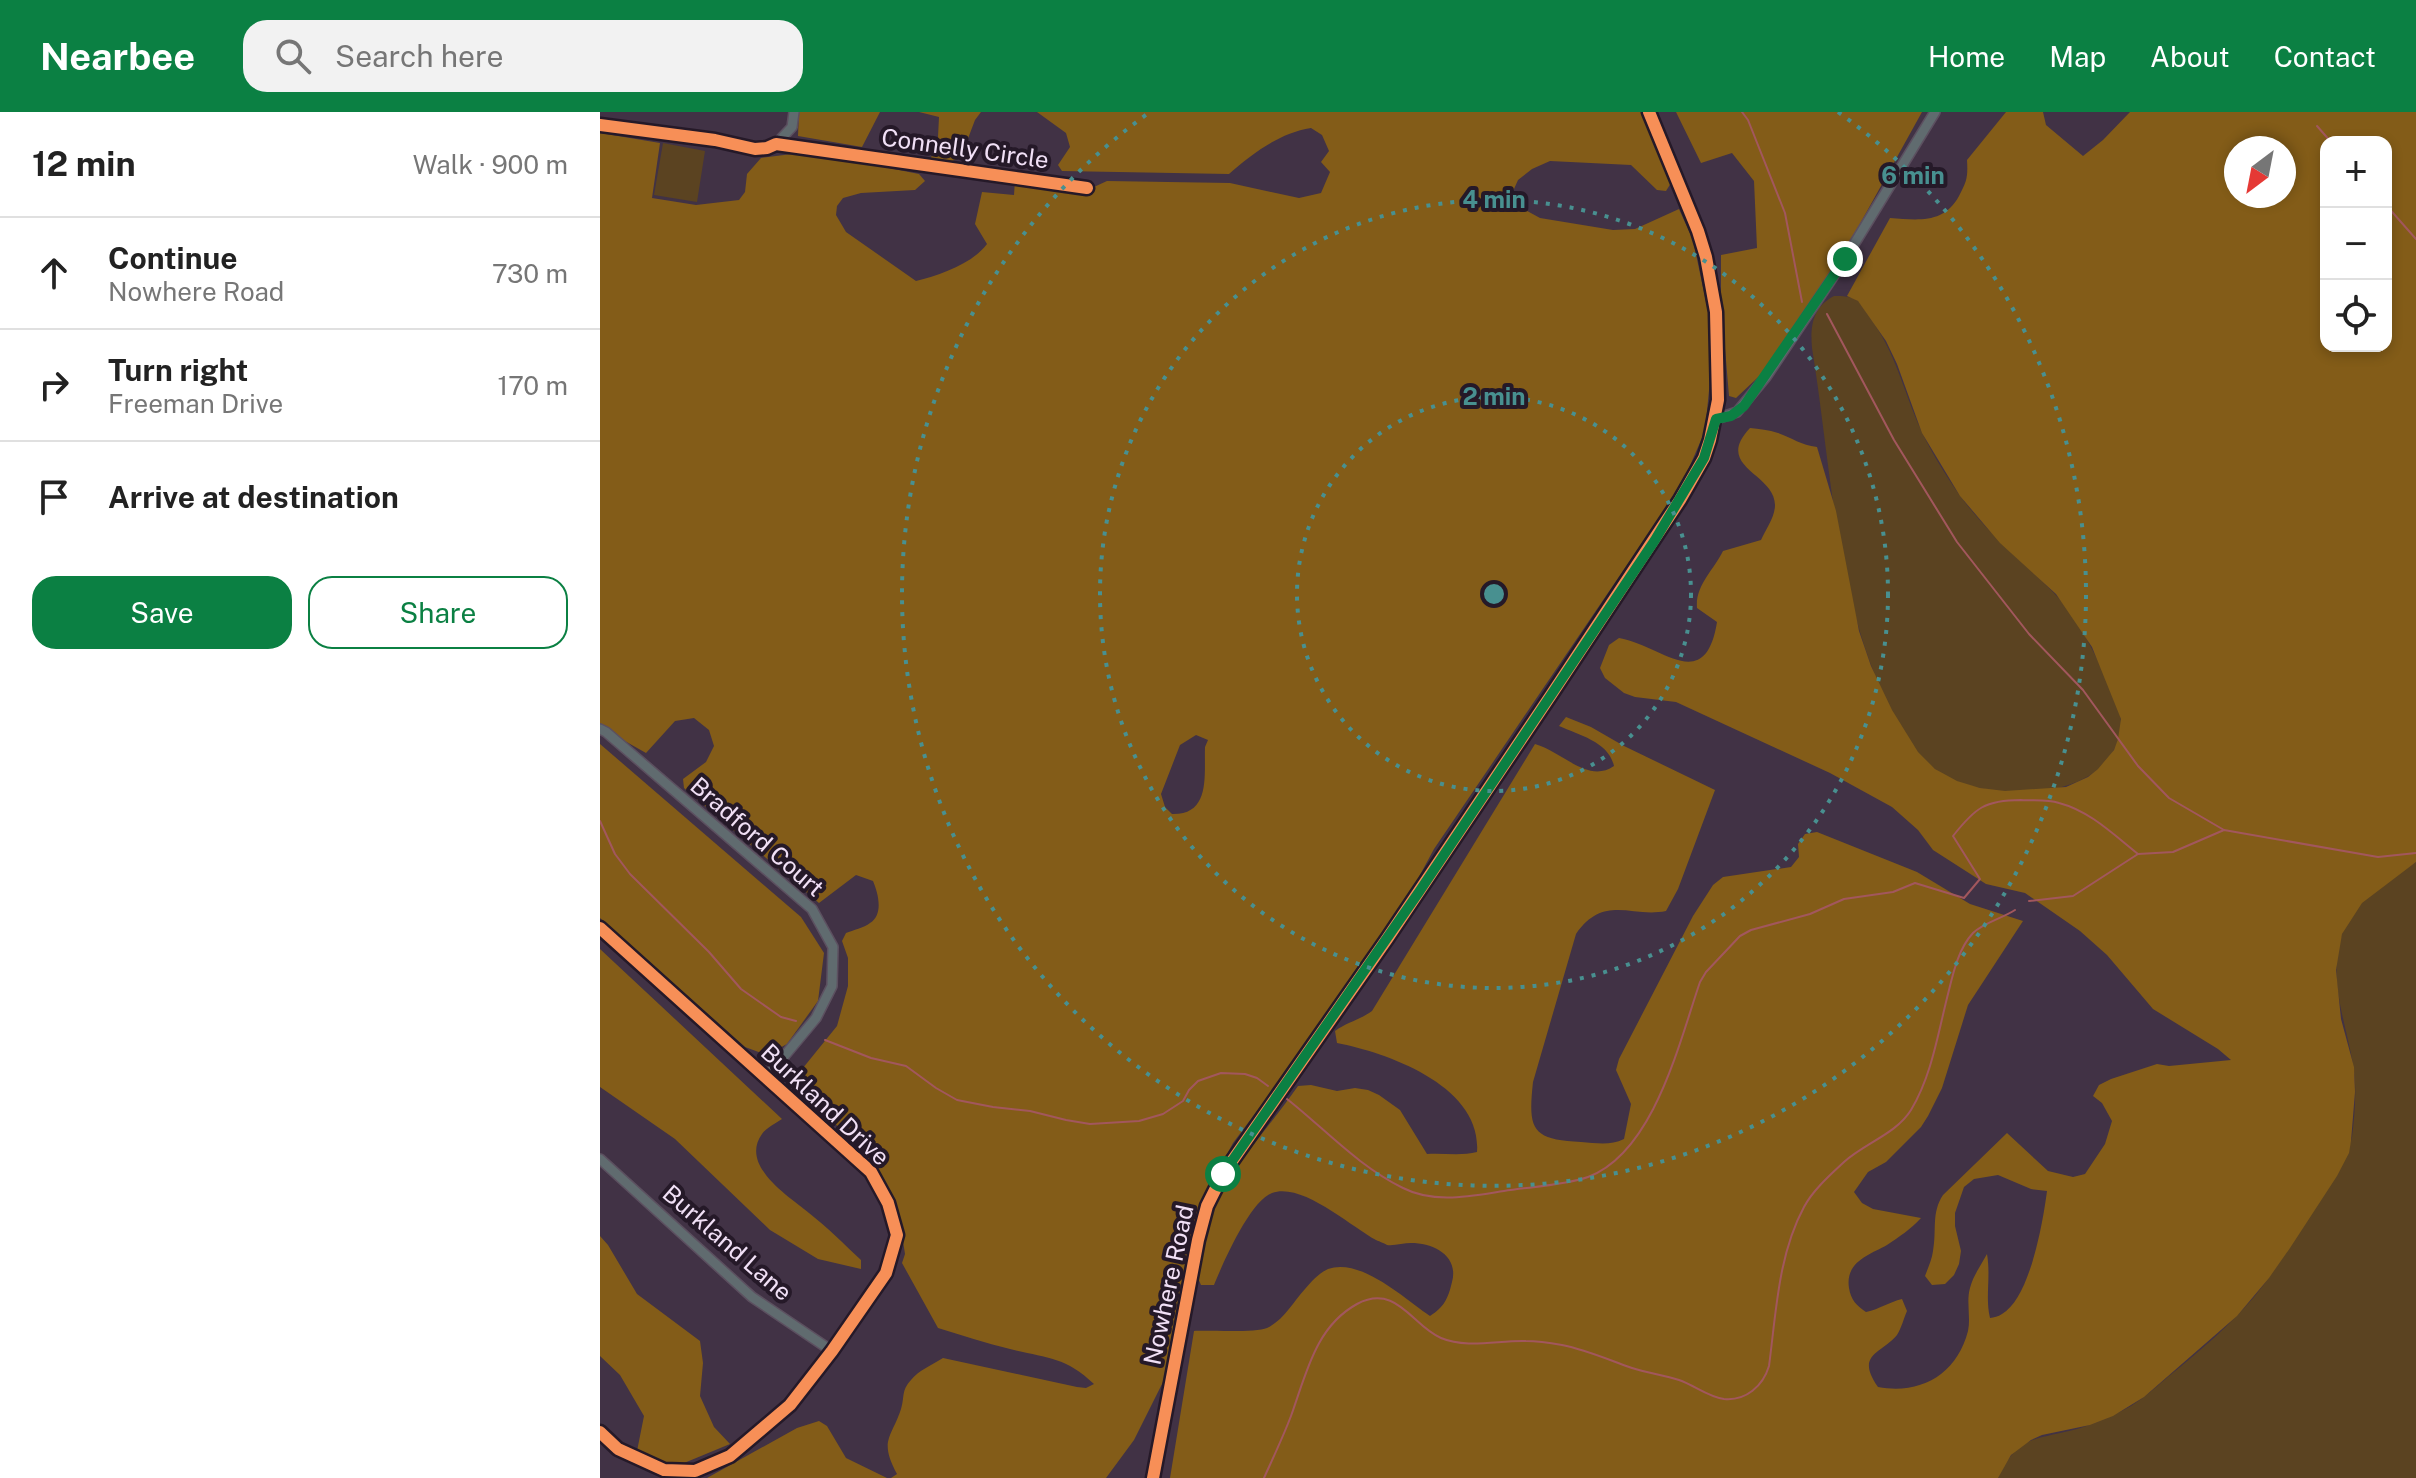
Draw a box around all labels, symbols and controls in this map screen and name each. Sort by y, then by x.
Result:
search box [243,20,803,92]
text: Nearbee [40,34,195,79]
icon: search [271,34,315,78]
text: Search here [335,38,504,74]
text: Home [1928,40,2005,73]
text: Map [2049,40,2106,73]
text: About [2150,40,2230,73]
text: Contact [2274,40,2376,73]
street label: Connelly Circle [880,122,1051,174]
north arrow [2224,136,2296,208]
map controls [2320,136,2392,352]
button: + [2320,136,2392,208]
text: 12 min [32,144,136,184]
text: Walk · 900 m [413,149,568,180]
text: 6 min [1881,161,1945,189]
text: 4 min [1462,185,1526,213]
button: − [2320,208,2392,280]
text: Continue [108,240,238,276]
route end [1827,241,1863,277]
icon: ahead [32,251,76,295]
text: 730 m [492,258,568,289]
text: Nowhere Road [108,276,284,307]
button: locate [2320,280,2392,352]
text: Turn right [108,352,248,388]
icon: right [32,363,76,407]
text: 170 m [498,370,568,401]
text: 2 min [1463,382,1525,410]
text: Freeman Drive [108,388,283,419]
icon: arrive [32,475,76,519]
text: Arrive at destination [108,479,399,515]
button: Save [32,576,292,649]
button: Share [308,576,568,649]
centre of rings [1480,580,1508,608]
street label: Bradford Court [685,771,830,902]
street label: Burkland Drive [756,1038,896,1171]
route start [1205,1156,1241,1192]
street label: Burkland Lane [657,1179,798,1306]
street label: Nowhere Road [1137,1202,1199,1367]

